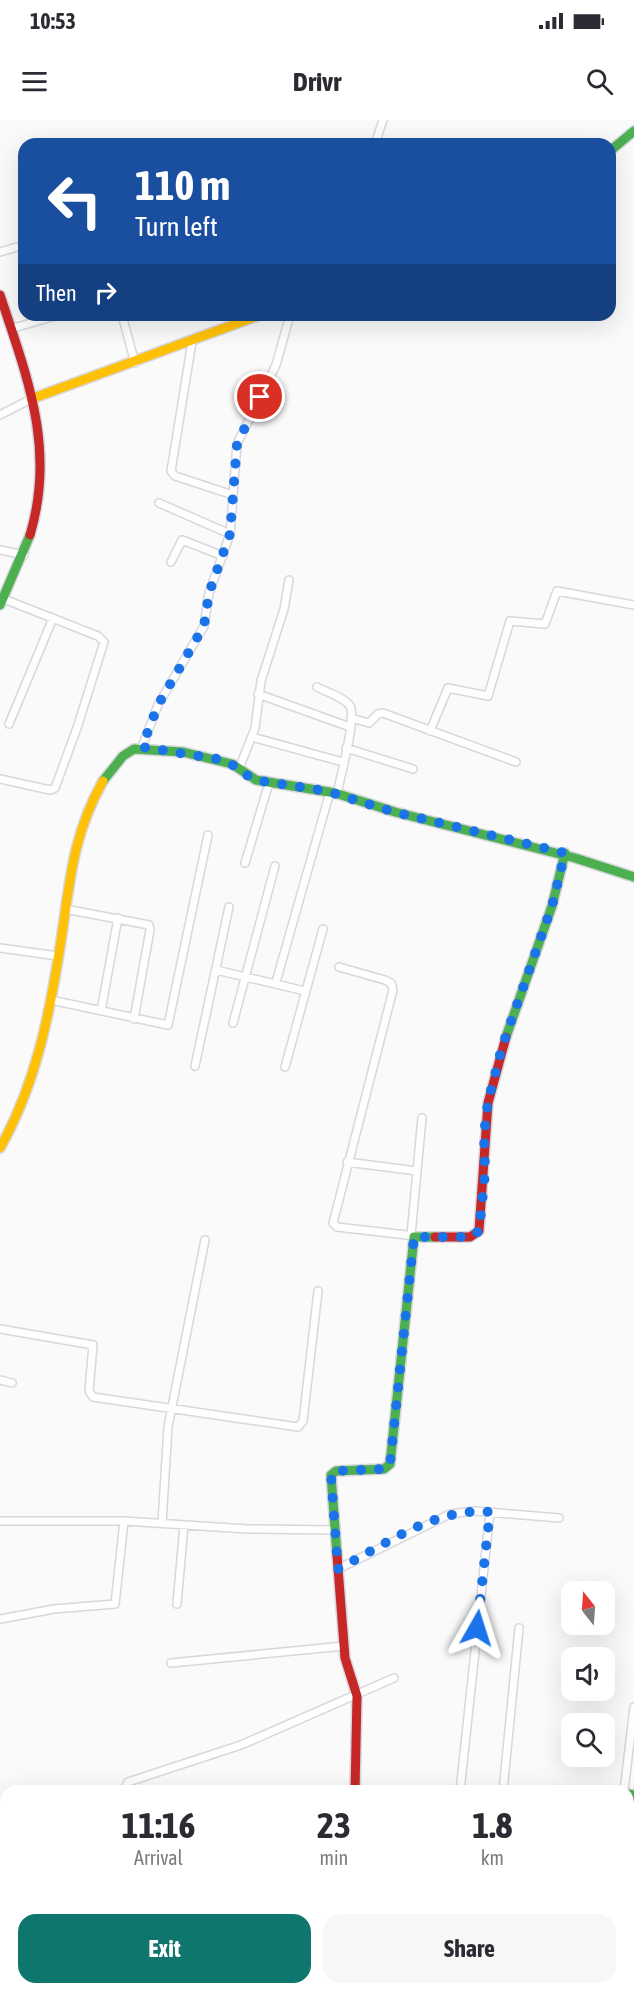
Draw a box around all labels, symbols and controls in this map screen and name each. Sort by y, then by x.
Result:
text: 10:53 [30,8,76,34]
icon: menu [18,65,51,98]
icon: search [583,65,616,98]
text: Drivr [293,66,341,97]
text: 110 m [135,161,230,209]
icon: left [36,162,114,240]
text: Turn left [135,211,218,242]
icon: right [89,276,122,309]
text: Then [36,280,77,306]
pin [234,371,285,422]
icon: arrive [243,380,276,413]
north arrow [561,1581,615,1635]
map controls [561,1581,615,1767]
position arrow [445,1596,509,1660]
button: sound [561,1647,615,1701]
button: search [561,1713,615,1767]
text: 11:16 [121,1804,196,1846]
text: 23 [317,1804,351,1846]
text: 1.8 [472,1804,513,1846]
text: Arrival [134,1846,183,1869]
text: min [320,1846,348,1869]
text: km [481,1846,504,1869]
button: Exit [18,1914,311,1983]
button: Share [323,1914,616,1983]

